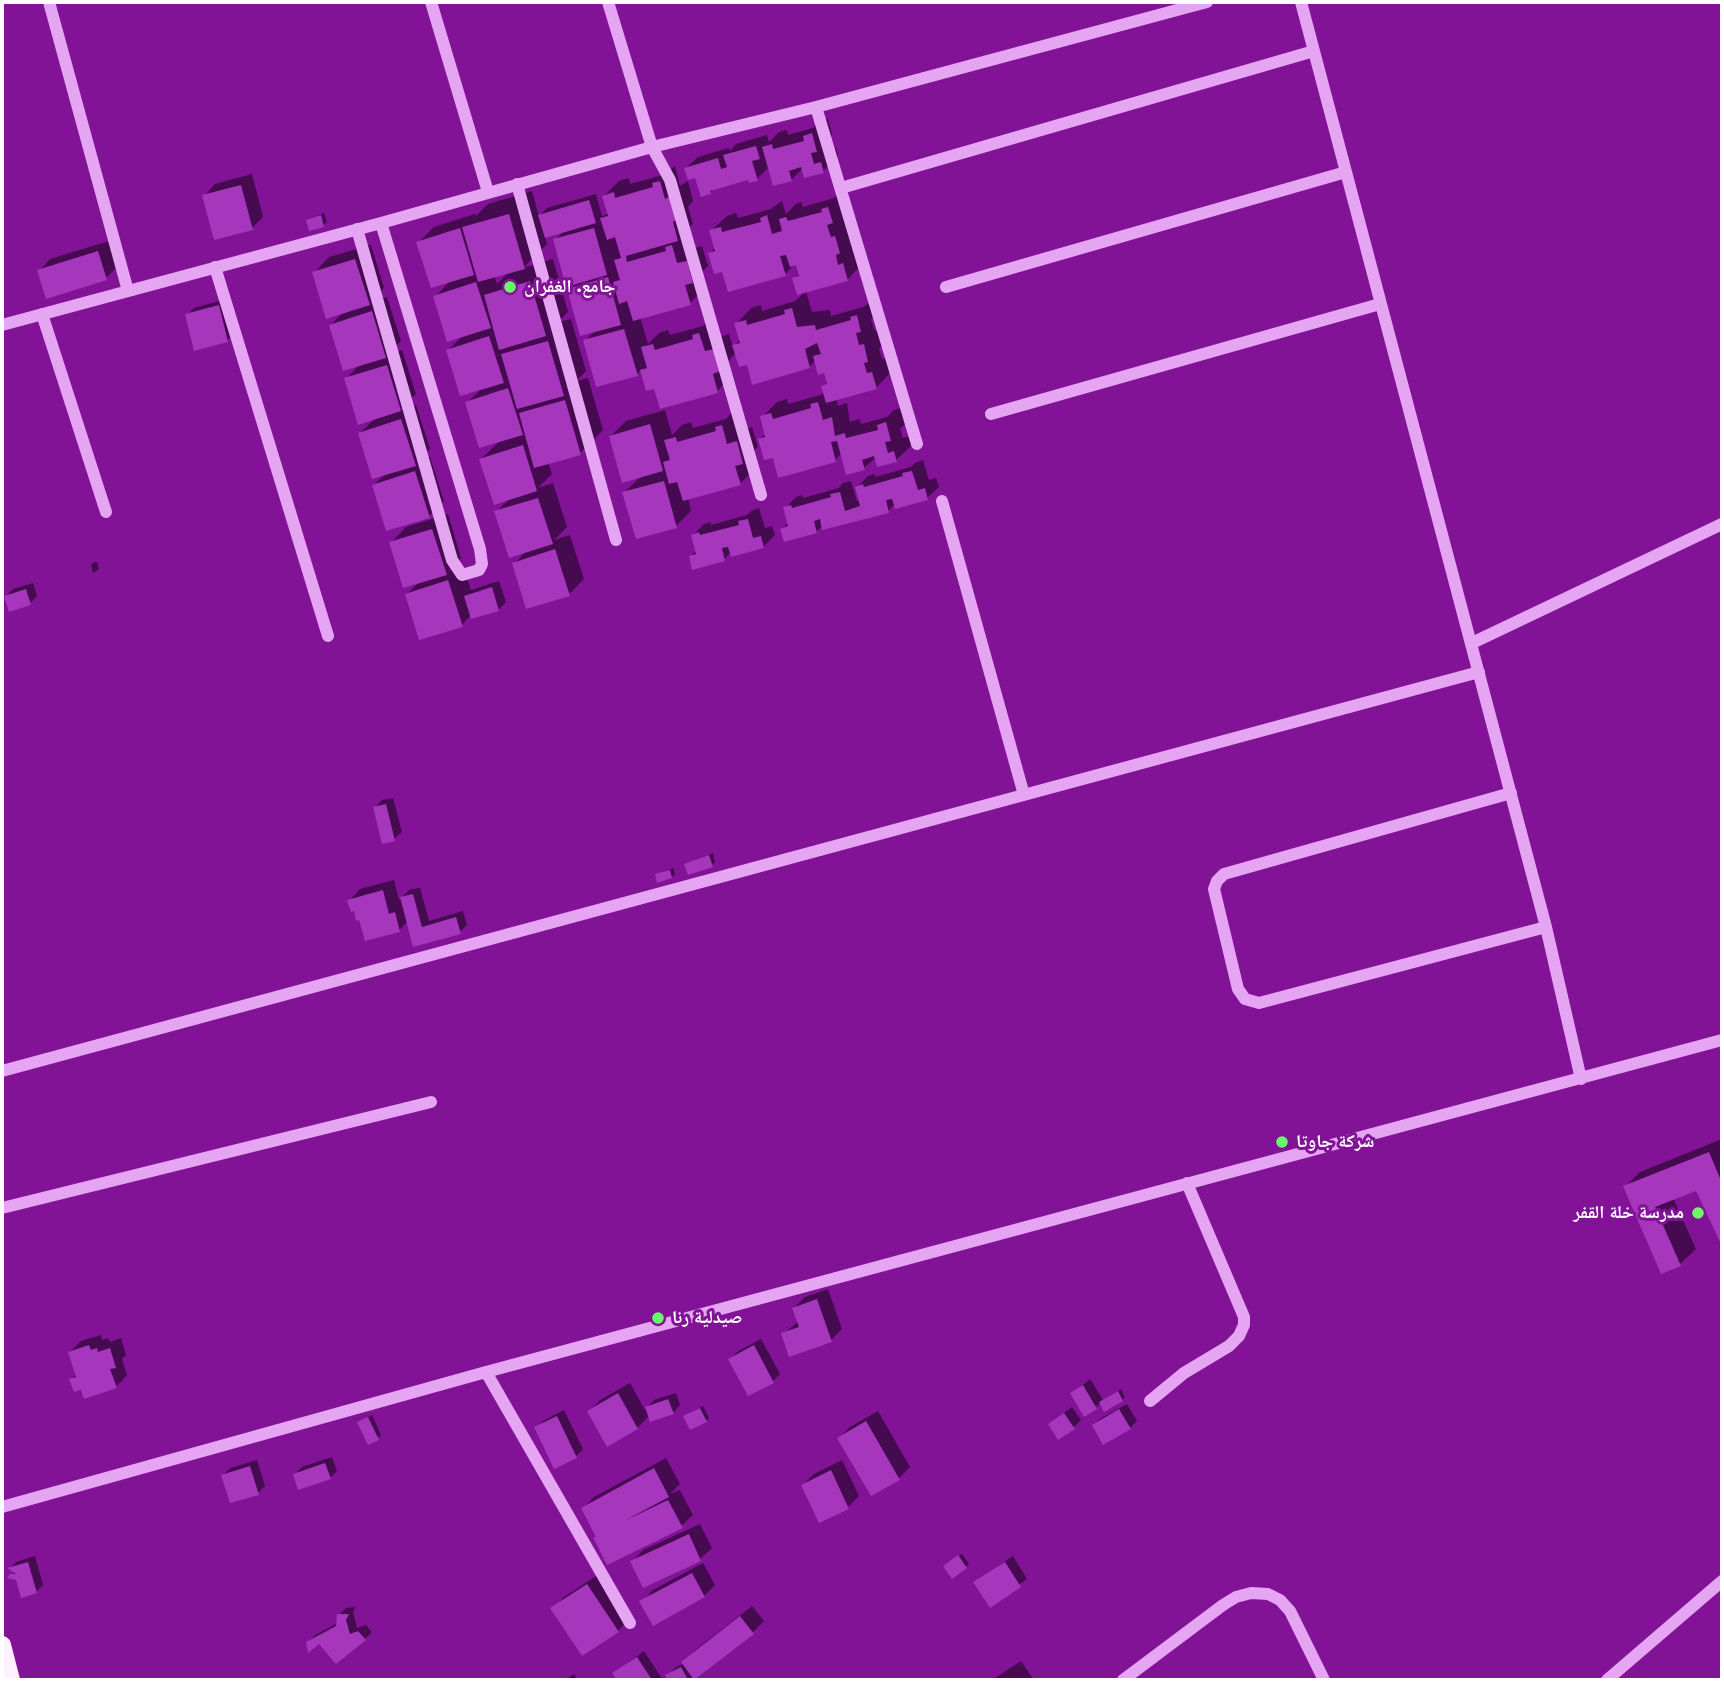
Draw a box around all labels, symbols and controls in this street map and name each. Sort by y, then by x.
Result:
place label: جامع. الغفران [524,276,615,298]
marker: جامع. الغفران [502,279,518,295]
place label: شركة جاوتا [1296,1131,1374,1153]
marker: شركة جاوتا [1274,1134,1290,1150]
place label: مدرسة خلة القفر [1573,1202,1684,1224]
marker: مدرسة خلة القفر [1690,1205,1706,1221]
place label: صيدلية رنا [672,1307,742,1329]
marker: صيدلية رنا [650,1310,666,1326]

